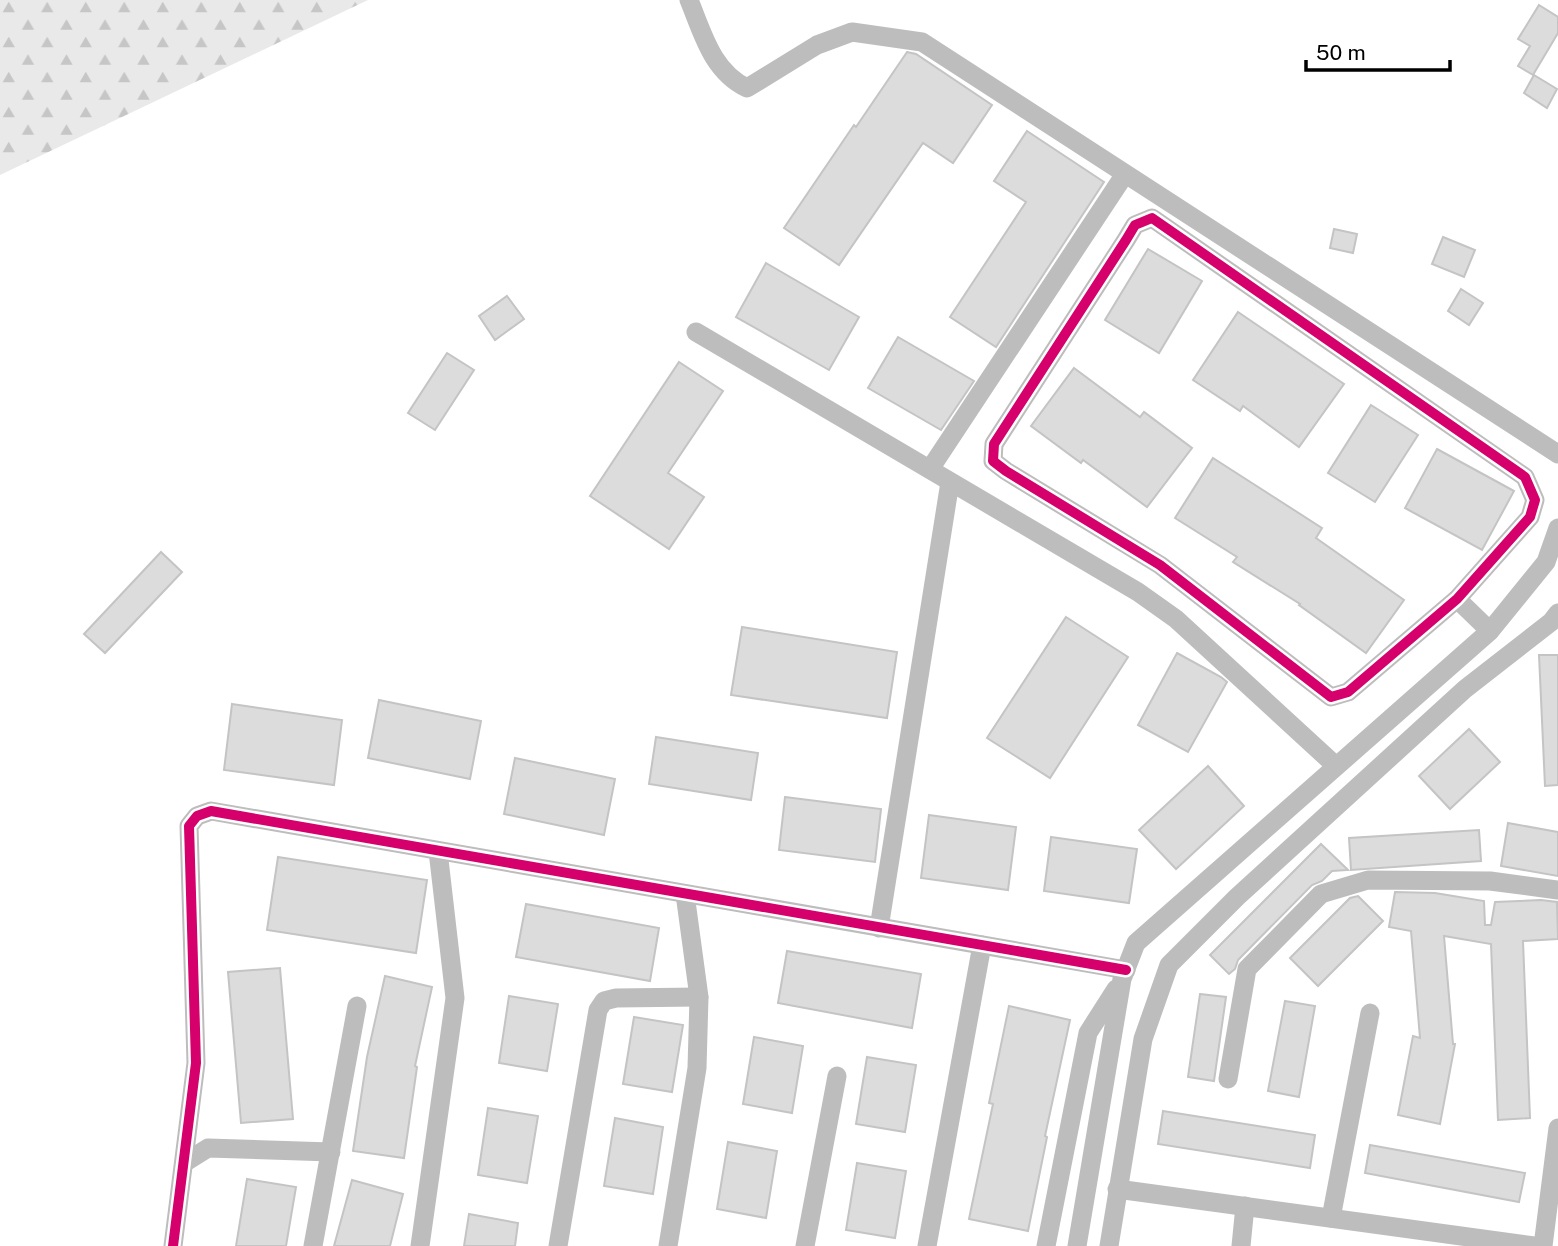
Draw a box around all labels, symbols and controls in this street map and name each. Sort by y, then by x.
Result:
scale bar [1306,28,1450,72]
text: 50 m [1316,40,1366,65]

